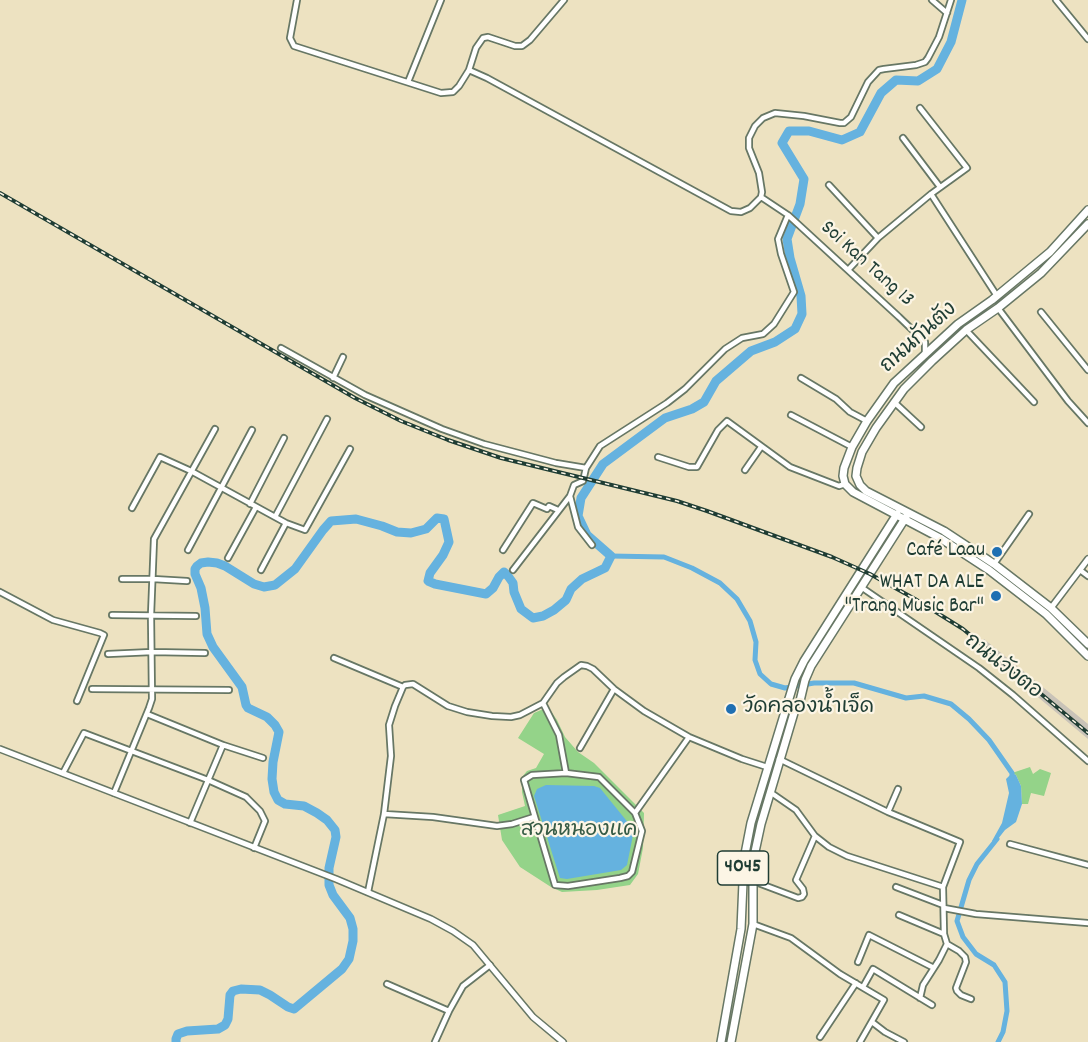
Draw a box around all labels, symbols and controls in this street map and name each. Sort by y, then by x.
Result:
street label: Soi Kan Tang 13 [814,216,918,314]
street label: ถนนกันตัง [877,298,963,380]
place label: Café Laau [906,539,985,565]
marker: Café Laau [990,545,1004,559]
place label: WHAT DA ALE "Trang Music Bar" [844,571,984,621]
marker: WHAT DA ALE "Trang Music Bar" [989,589,1003,603]
street label: ถนนวังตอ [958,630,1046,706]
place label: วัดคลองน้ำเจ็ด [743,696,874,722]
marker: วัดคลองน้ำเจ็ด [724,702,738,716]
park label: สวนหนองแค [521,819,637,845]
road number: 4045 [718,851,768,885]

